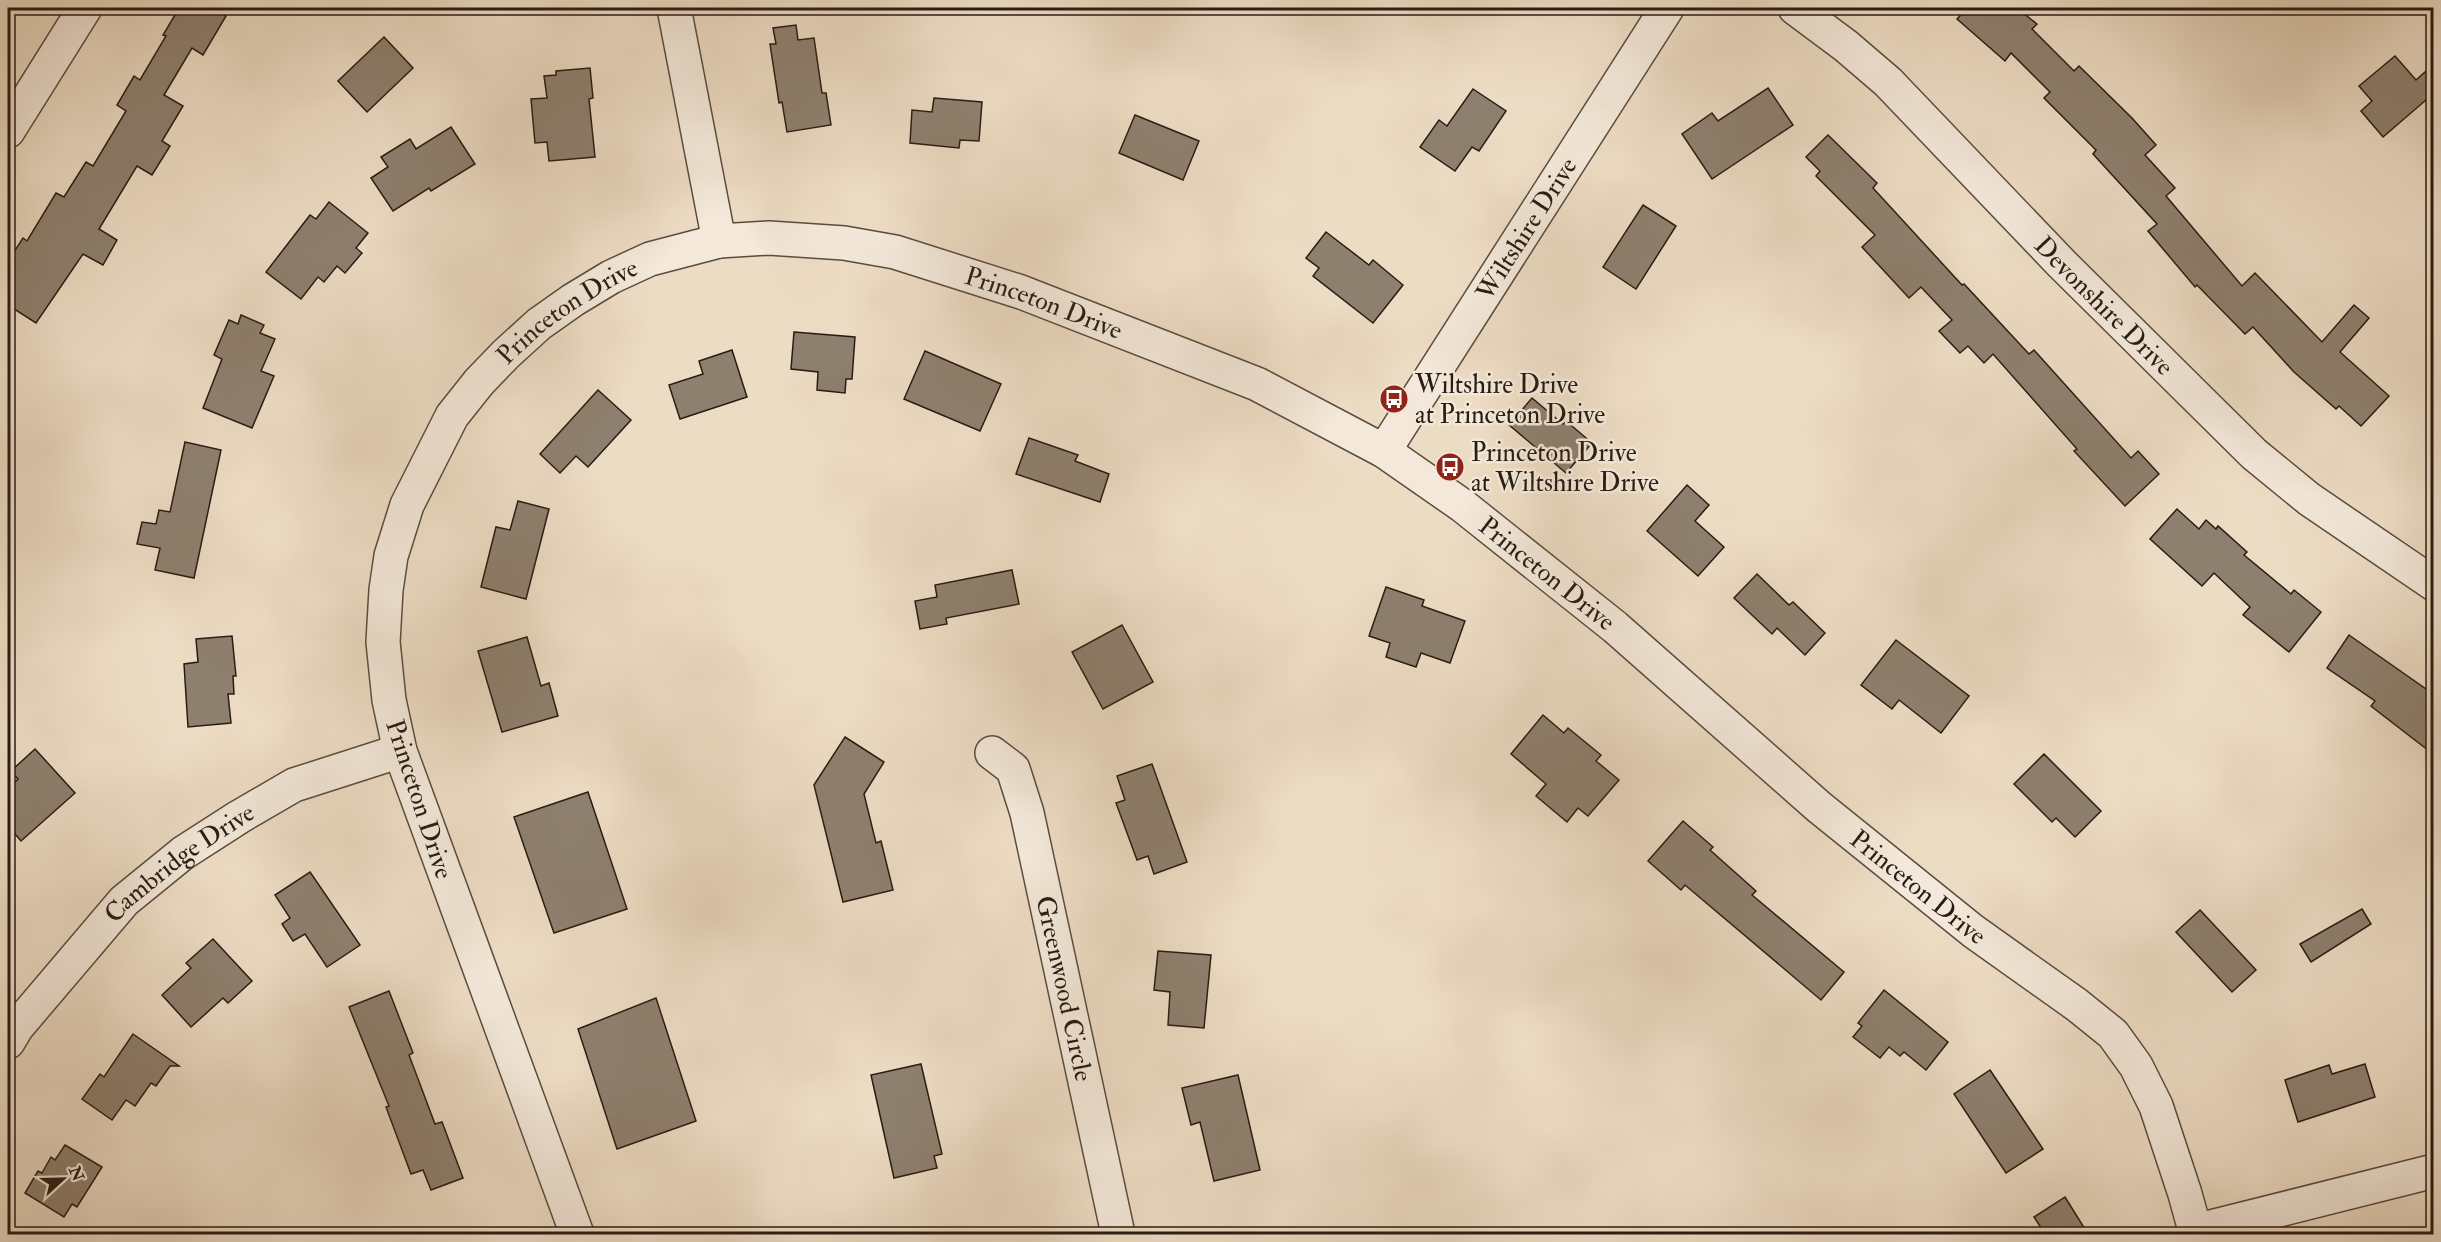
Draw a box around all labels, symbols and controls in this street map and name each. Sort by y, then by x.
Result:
street label: Wiltshire Drive [1469,152,1584,307]
street label: Devonshire Drive [2027,230,2180,383]
street label: Princeton Drive [490,252,643,371]
street label: Princeton Drive [961,260,1127,347]
place label: Wiltshire Drive at Princeton Drive [1414,369,1605,431]
bus stop icon: Wiltshire Drive at Princeton Drive [1378,383,1410,415]
place label: Princeton Drive at Wiltshire Drive [1471,437,1659,499]
bus stop icon: Princeton Drive at Wiltshire Drive [1434,451,1466,483]
street label: Princeton Drive [1472,510,1622,638]
street label: Princeton Drive [378,716,460,883]
street label: Cambridge Drive [98,797,260,930]
street label: Princeton Drive [1843,823,1992,952]
street label: Greenwood Circle [1028,893,1100,1084]
north arrow [33,1149,93,1209]
text: N [64,1162,88,1185]

